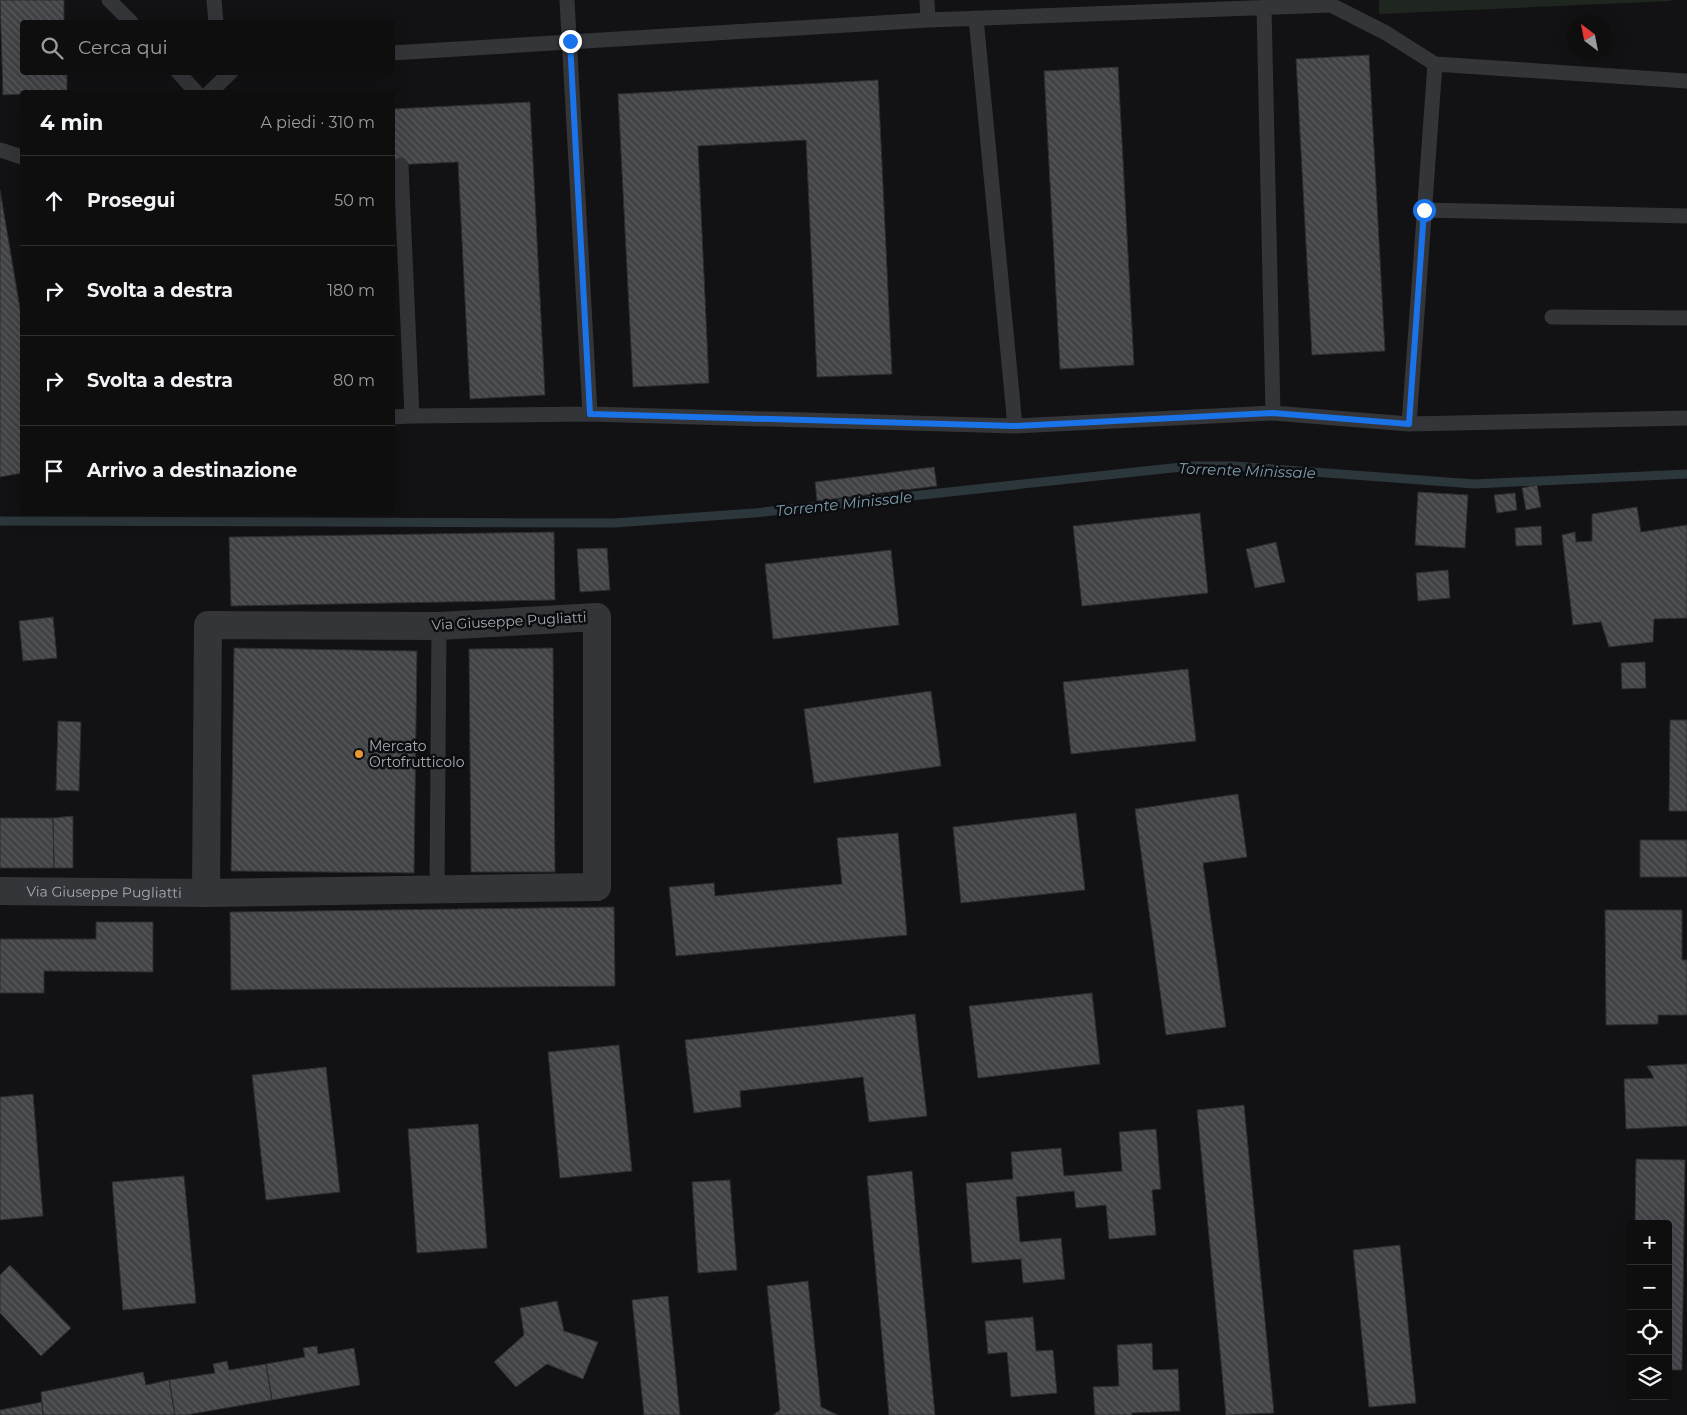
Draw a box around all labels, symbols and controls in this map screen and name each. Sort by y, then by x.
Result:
north arrow [1567,15,1612,60]
search box [20,20,395,75]
route end [559,30,582,53]
icon: search [38,34,66,62]
text: Cerca qui [78,36,168,59]
text: 4 min [40,110,103,135]
text: A piedi · 310 m [260,113,375,132]
icon: ahead [40,187,68,215]
text: Prosegui [87,189,175,212]
text: 50 m [334,191,375,210]
route start [1413,199,1436,222]
icon: right [40,277,68,305]
text: Svolta a destra [87,279,233,302]
text: 180 m [327,281,375,300]
icon: right [40,367,68,395]
text: Svolta a destra [87,369,233,392]
text: 80 m [333,371,375,390]
icon: arrive [40,457,68,485]
text: Arrivo a destinazione [87,459,297,482]
water label: Torrente Minissale [1178,459,1316,482]
water label: Torrente Minissale [775,487,913,520]
street label: Via Giuseppe Pugliatti [431,608,587,634]
place label: Mercato Ortofrutticolo [369,737,465,771]
marker: Mercato Ortofrutticolo [353,748,365,760]
street label: Via Giuseppe Pugliatti [26,882,182,902]
map controls [1627,1220,1672,1400]
button: + [1627,1220,1672,1265]
button: − [1627,1265,1672,1310]
button: locate [1627,1310,1672,1355]
button: layers [1627,1355,1672,1400]

